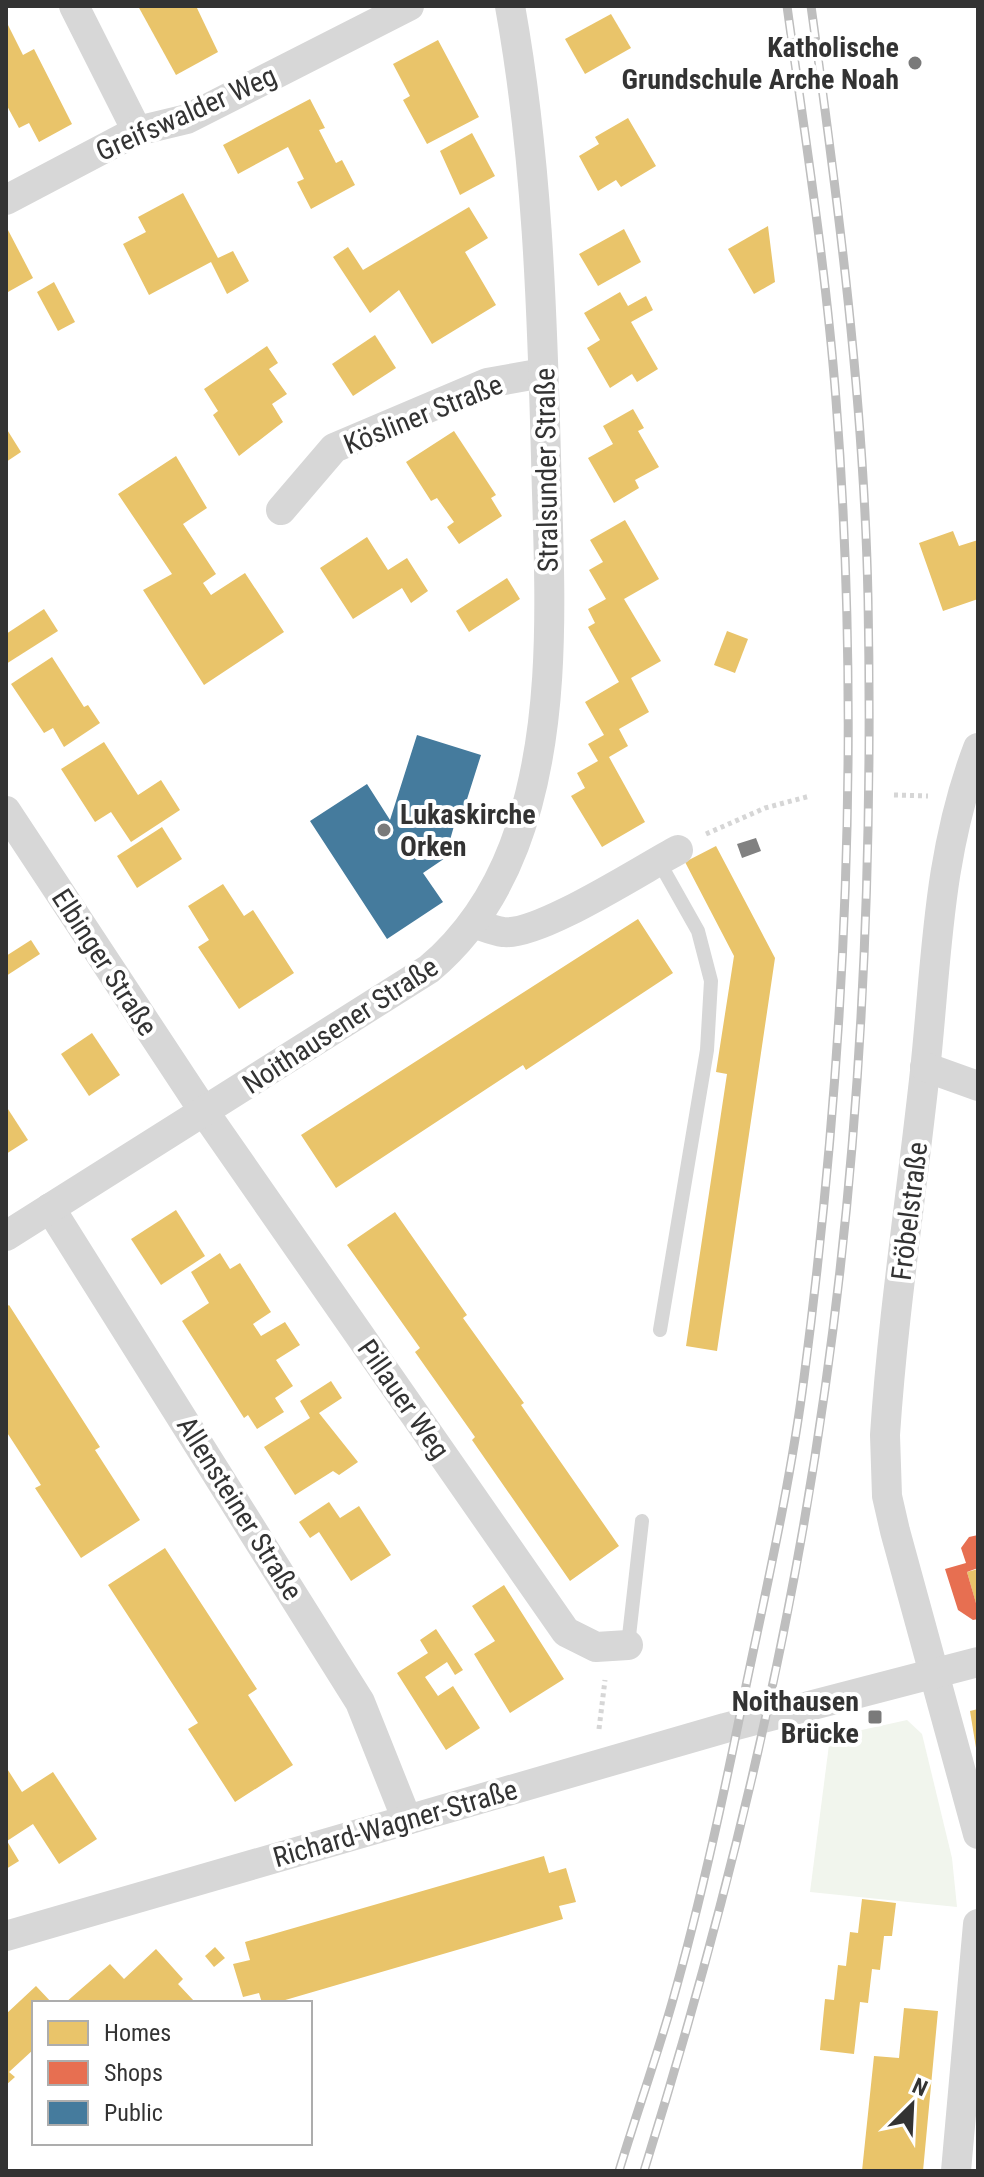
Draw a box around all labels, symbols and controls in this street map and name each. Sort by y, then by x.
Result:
place label: Katholische Grundschule Arche Noah [622,31,899,96]
marker: Katholische Grundschule Arche Noah [906,54,924,72]
street label: Greifswalder Weg [91,59,281,168]
street label: Kösliner Straße [339,368,507,461]
street label: Stralsunder Straße [528,368,565,572]
place label: Lukaskirche Orken [400,798,536,863]
marker: Lukaskirche Orken [375,821,393,839]
street label: Elbinger Straße [45,883,164,1042]
street label: Noithausener Straße [236,950,444,1101]
street label: Fröbelstraße [885,1140,934,1282]
street label: Pillauer Weg [351,1333,457,1465]
street label: Allensteiner Straße [170,1411,309,1606]
place label: Noithausen Brücke [732,1685,859,1750]
marker: Noithausen Brücke [866,1708,884,1726]
street label: Richard-Wagner-Straße [269,1773,521,1874]
legend [32,2001,312,2145]
text: Homes [104,2019,171,2047]
text: Shops [104,2059,163,2087]
north arrow [872,2065,952,2145]
text: N [909,2073,931,2101]
text: Public [104,2099,163,2127]

